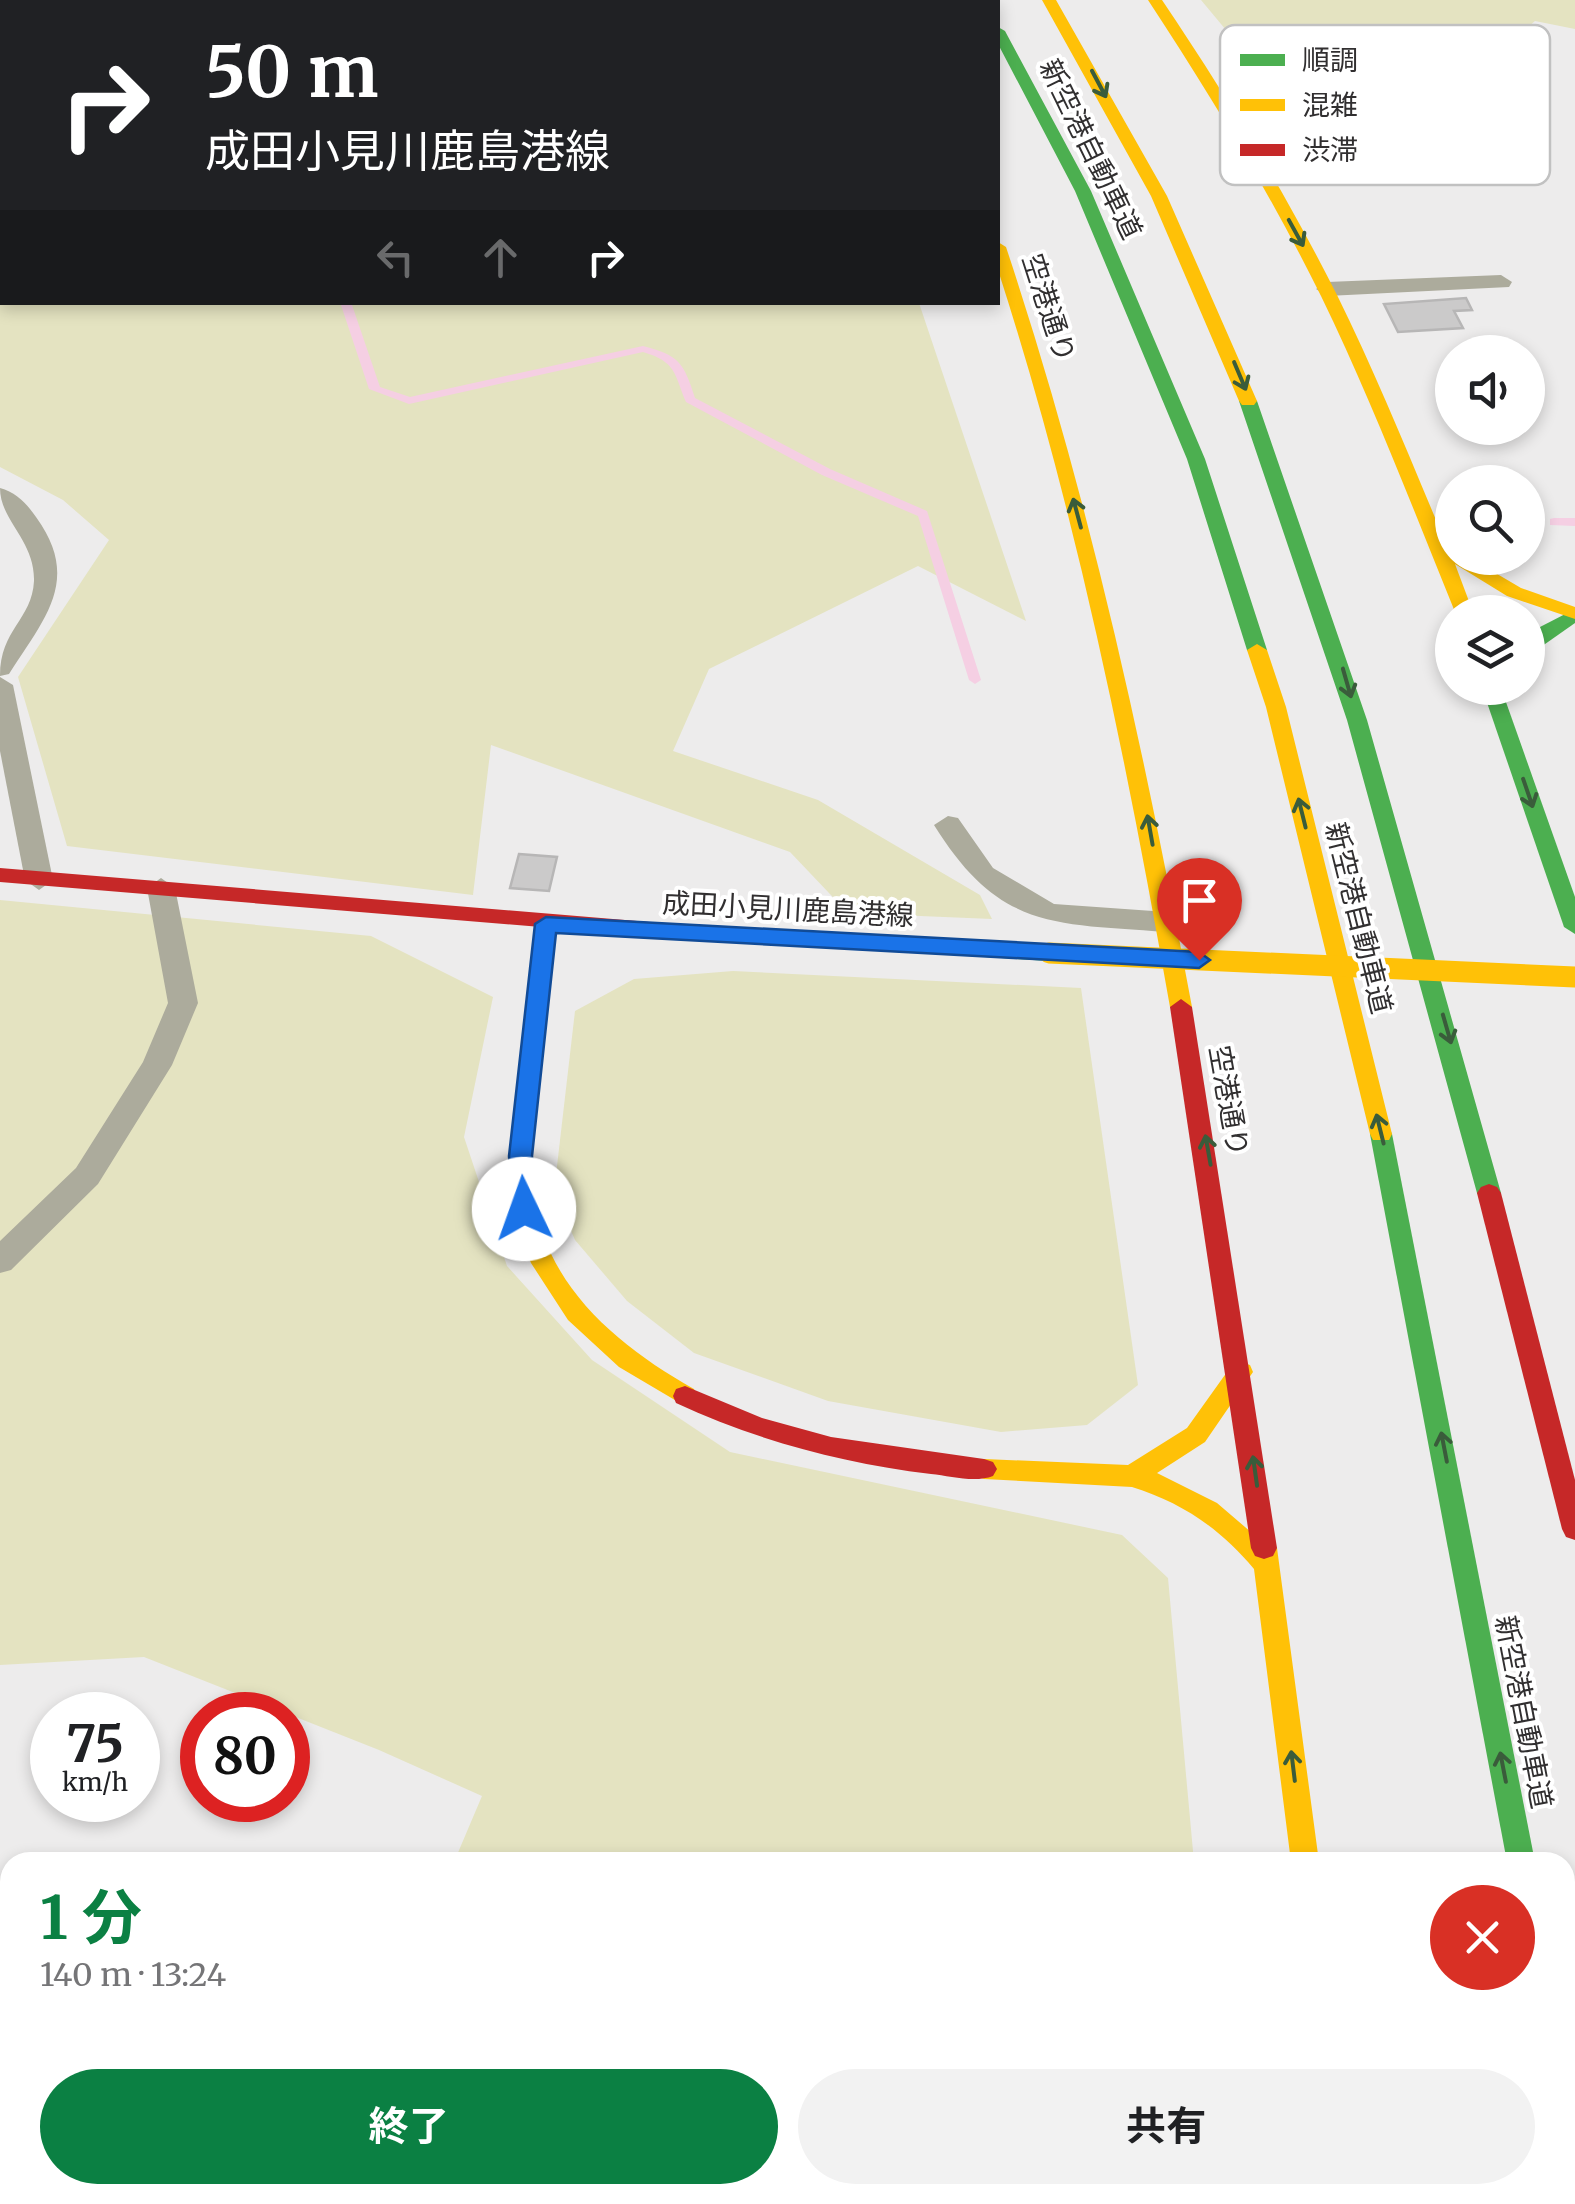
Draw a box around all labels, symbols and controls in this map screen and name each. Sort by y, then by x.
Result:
legend [1220,25,1550,185]
text: 50 m [205,28,378,116]
icon: right [40,40,170,170]
text: 順調 [1302,42,1358,78]
street label: 新空港自動車道 [1032,53,1150,245]
one-way arrow [1090,68,1109,98]
text: 混雑 [1302,87,1358,123]
text: 成田小見川鹿島港線 [205,123,610,179]
text: 渋滞 [1302,132,1358,168]
one-way arrow [1287,218,1306,247]
icon: left [368,230,423,285]
icon: ahead [473,230,528,285]
icon: right [578,230,633,285]
street label: 空港通り [1015,249,1083,367]
map controls [1435,335,1545,705]
button: sound [1435,335,1545,445]
one-way arrow [1233,360,1251,391]
button: search [1435,465,1545,575]
one-way arrow [1067,498,1086,529]
button: layers [1435,595,1545,705]
one-way arrow [1339,667,1357,698]
one-way arrow [1521,777,1539,809]
one-way arrow [1292,798,1310,830]
one-way arrow [1139,815,1158,847]
street label: 新空港自動車道 [1318,819,1400,1017]
pin [1157,858,1242,961]
icon: arrive [1172,873,1227,928]
street label: 成田小見川鹿島港線 [661,884,915,934]
one-way arrow [1439,1013,1457,1044]
street label: 空港通り [1202,1043,1256,1159]
one-way arrow [1370,1114,1388,1146]
one-way arrow [1198,1134,1217,1166]
position arrow [472,1157,576,1261]
one-way arrow [1433,1432,1452,1464]
one-way arrow [1245,1455,1263,1488]
street label: 新空港自動車道 [1488,1612,1560,1812]
speed limit sign: 80 [180,1692,310,1822]
text: 75 [66,1713,124,1776]
one-way arrow [1283,1750,1302,1782]
one-way arrow [1493,1751,1512,1783]
text: km/h [62,1766,128,1798]
text: 1 分 [40,1880,142,1955]
button: close [1430,1885,1535,1990]
text: 140 m · 13:24 [40,1955,226,1995]
button: 終了 [40,2069,778,2184]
button: 共有 [798,2069,1535,2184]

